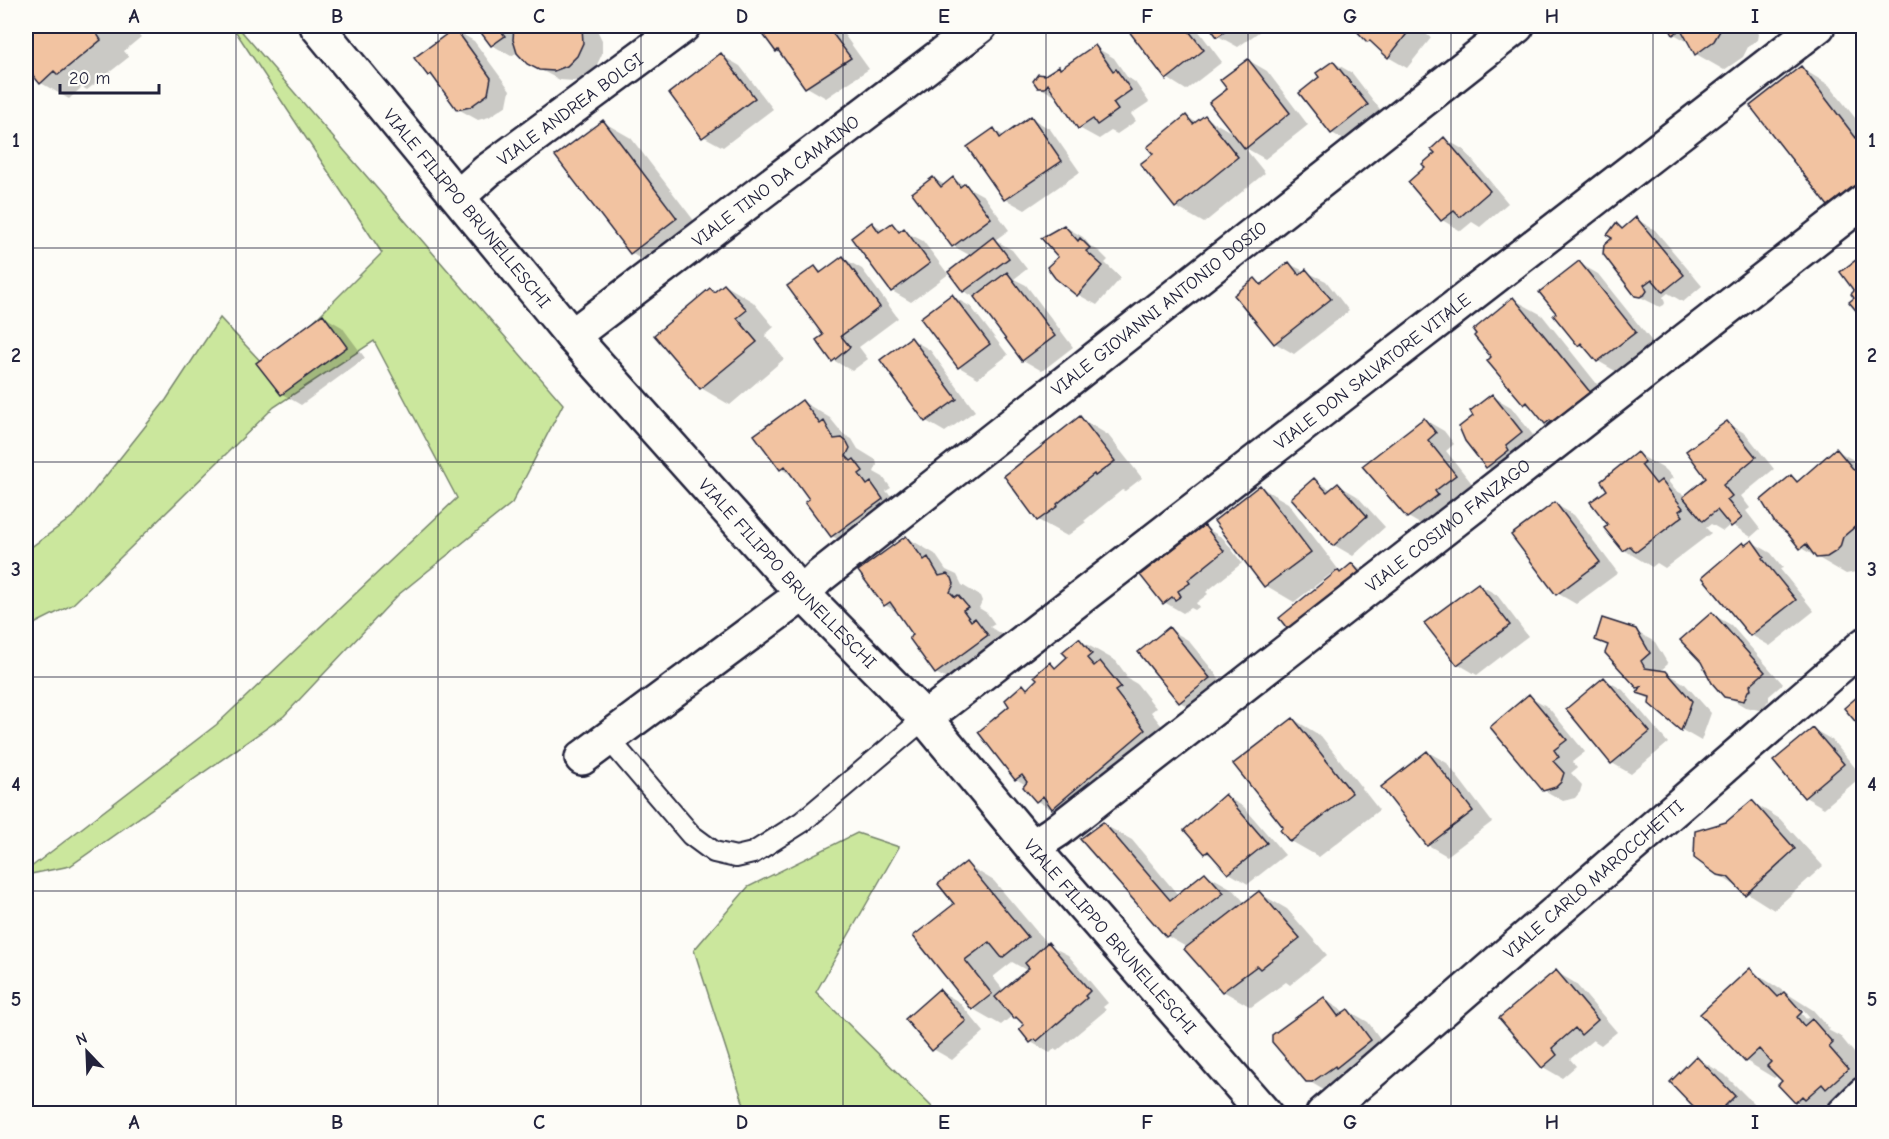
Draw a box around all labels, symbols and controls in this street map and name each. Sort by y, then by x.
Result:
text: A [128,5,140,28]
text: B [331,5,343,28]
text: C [533,5,545,28]
text: D [736,5,748,28]
text: E [938,5,950,28]
text: F [1141,5,1153,28]
text: G [1343,5,1357,28]
text: H [1545,5,1559,28]
text: I [1751,5,1759,28]
street label: VIALE ANDREA BOLGI [493,49,647,170]
scale bar [60,57,159,95]
text: 20 m [69,68,110,89]
street label: VIALE FILIPPO BRUNELLESCHI [379,105,555,312]
street label: VIALE TINO DA CAMAINO [688,111,864,251]
text: 1 [12,129,20,152]
text: 1 [1868,129,1876,152]
street label: VIALE GIOVANNI ANTONIO DOSIO [1047,217,1271,400]
street label: VIALE DON SALVATORE VITALE [1270,289,1475,454]
text: 2 [11,344,21,367]
text: 2 [1867,344,1877,367]
street label: VIALE COSIMO FANZAGO [1362,455,1535,596]
street label: VIALE FILIPPO BRUNELLESCHI [694,474,881,673]
text: 3 [11,558,21,581]
text: 3 [1867,558,1877,581]
text: 4 [11,773,21,796]
text: 4 [1867,773,1877,796]
street label: VIALE CARLO MAROCCHETTI [1499,796,1688,963]
street label: VIALE FILIPPO BRUNELLESCHI [1019,835,1201,1038]
text: 5 [11,988,21,1011]
text: 5 [1867,988,1877,1011]
north arrow [57,1022,117,1082]
text: N [73,1029,90,1049]
text: A [128,1111,140,1134]
text: B [331,1111,343,1134]
text: C [533,1111,545,1134]
text: D [736,1111,748,1134]
text: E [938,1111,950,1134]
text: F [1141,1111,1153,1134]
text: G [1343,1111,1357,1134]
text: H [1545,1111,1559,1134]
text: I [1751,1111,1759,1134]

